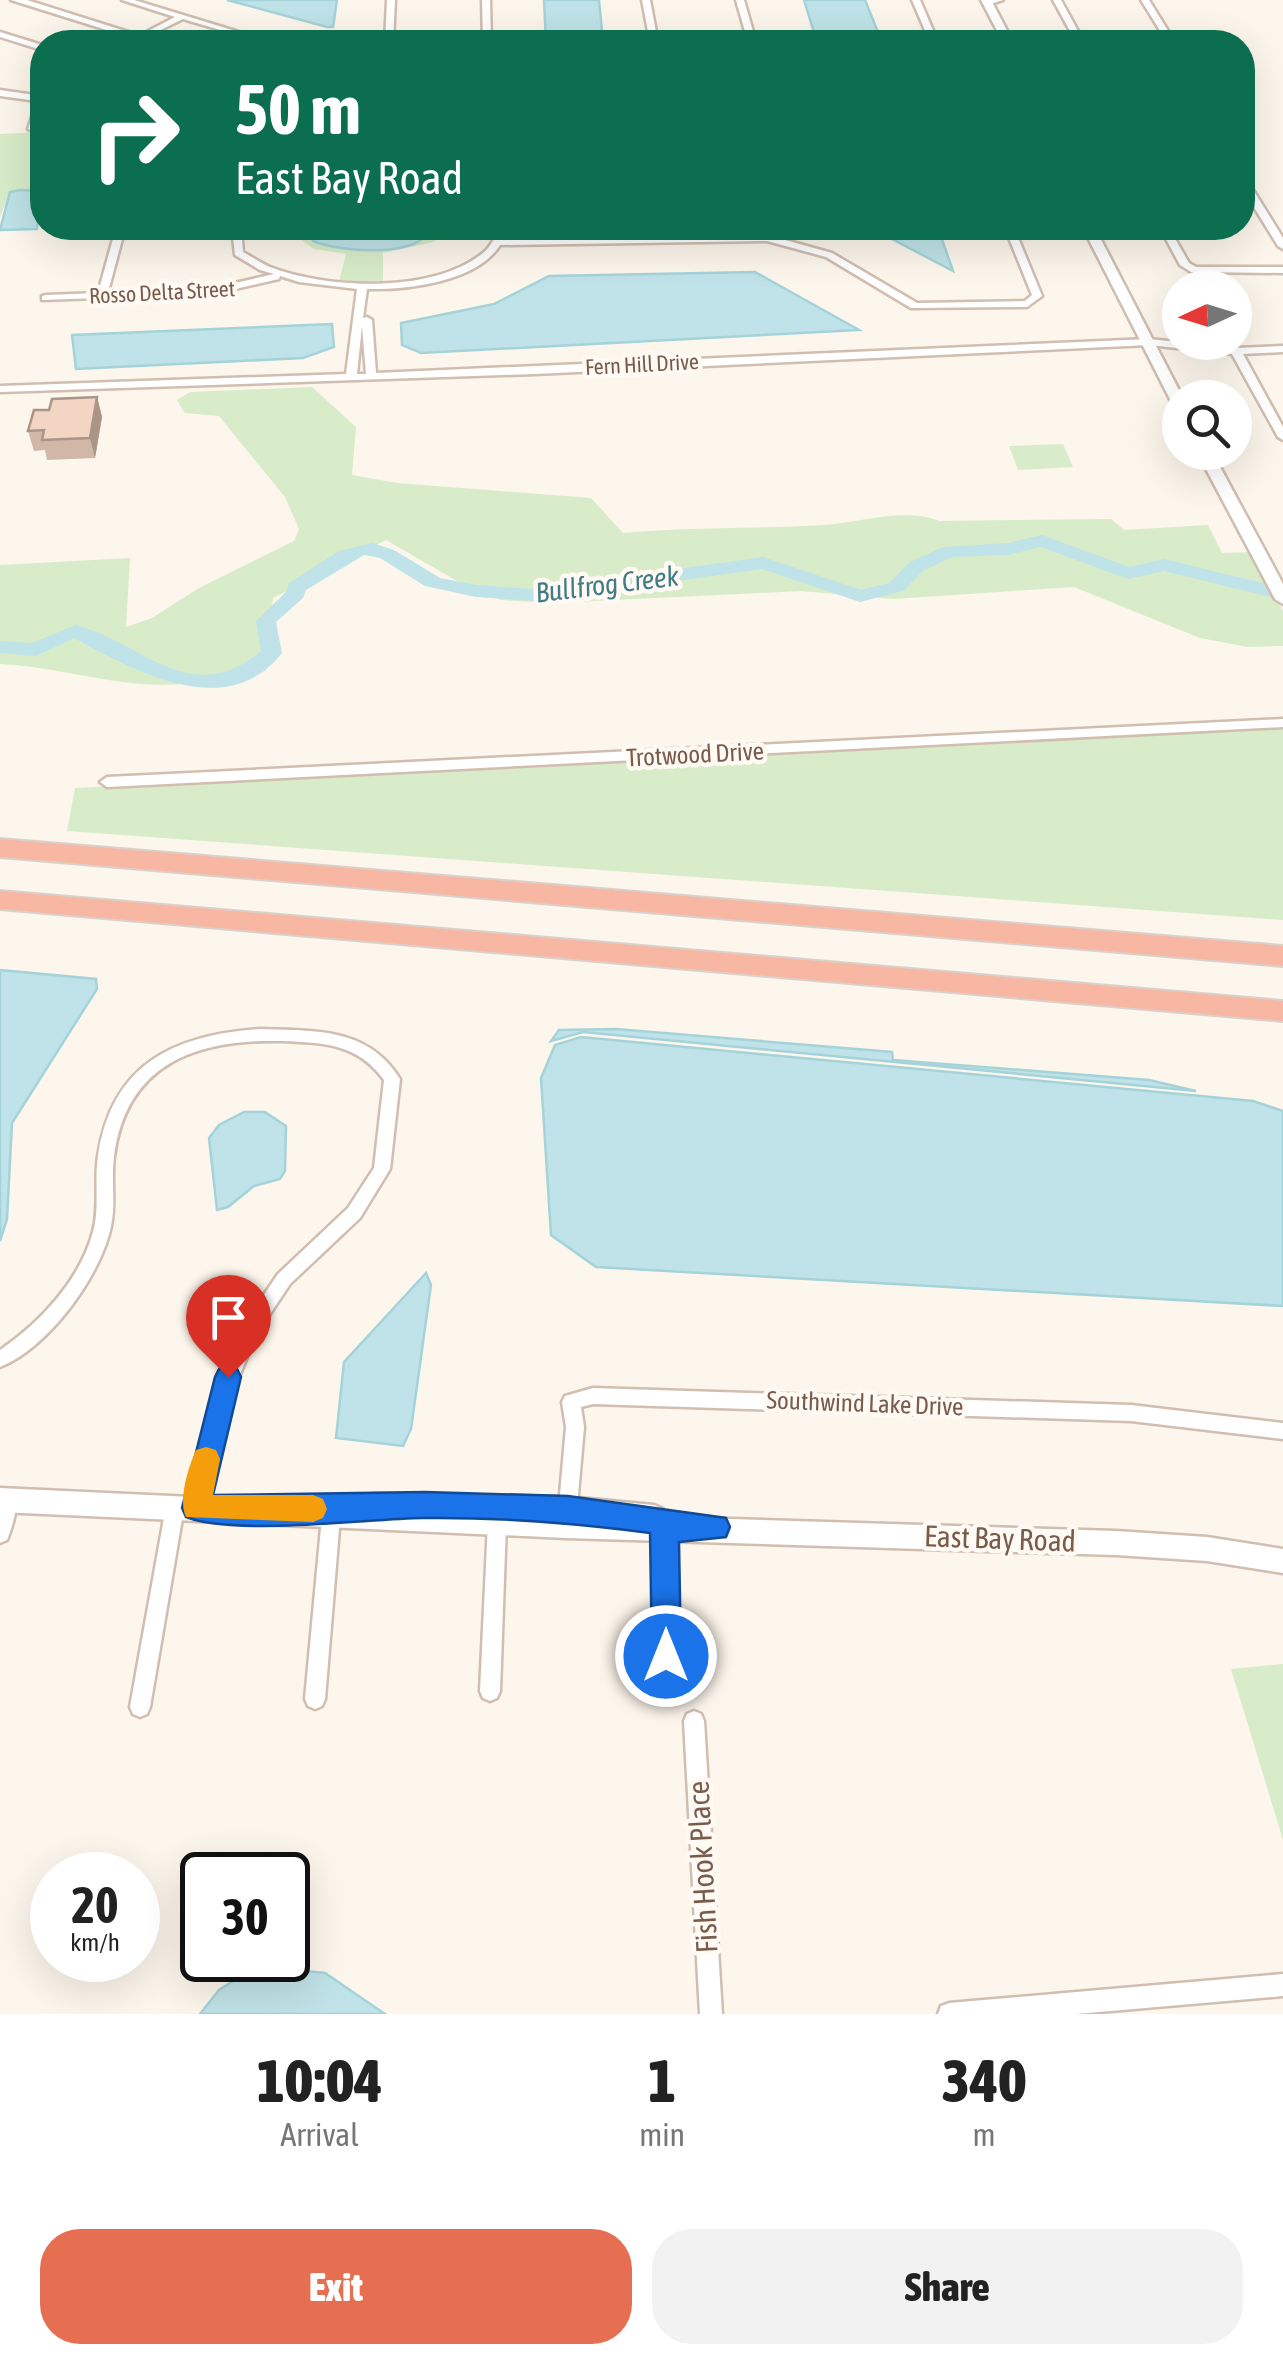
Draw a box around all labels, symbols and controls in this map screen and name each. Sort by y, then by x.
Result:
text: 50 m [235,69,361,149]
icon: right [70,70,200,200]
text: East Bay Road [235,152,463,204]
north arrow [1162,270,1252,360]
map controls [1162,270,1252,470]
street label: Rosso Delta Street [88,275,236,309]
street label: Fern Hill Drive [584,348,700,380]
button: search [1162,380,1252,470]
water label: Bullfrog Creek [533,559,681,609]
street label: Trotwood Drive [625,736,765,772]
pin [186,1275,271,1378]
icon: arrive [201,1290,256,1345]
street label: Southwind Lake Drive [766,1386,964,1420]
street label: East Bay Road [923,1518,1077,1558]
position arrow [614,1604,718,1708]
street label: Fish Hook Place [681,1780,723,1954]
speed limit sign: 30 [180,1852,310,1982]
text: 20 [71,1876,118,1934]
text: km/h [70,1928,120,1956]
text: 10:04 [257,2046,383,2115]
text: 1 [648,2046,676,2115]
text: 340 [942,2046,1026,2115]
text: Arrival [281,2116,359,2153]
text: min [639,2116,685,2153]
text: m [973,2116,996,2153]
button: Exit [40,2229,632,2344]
button: Share [652,2229,1243,2344]

